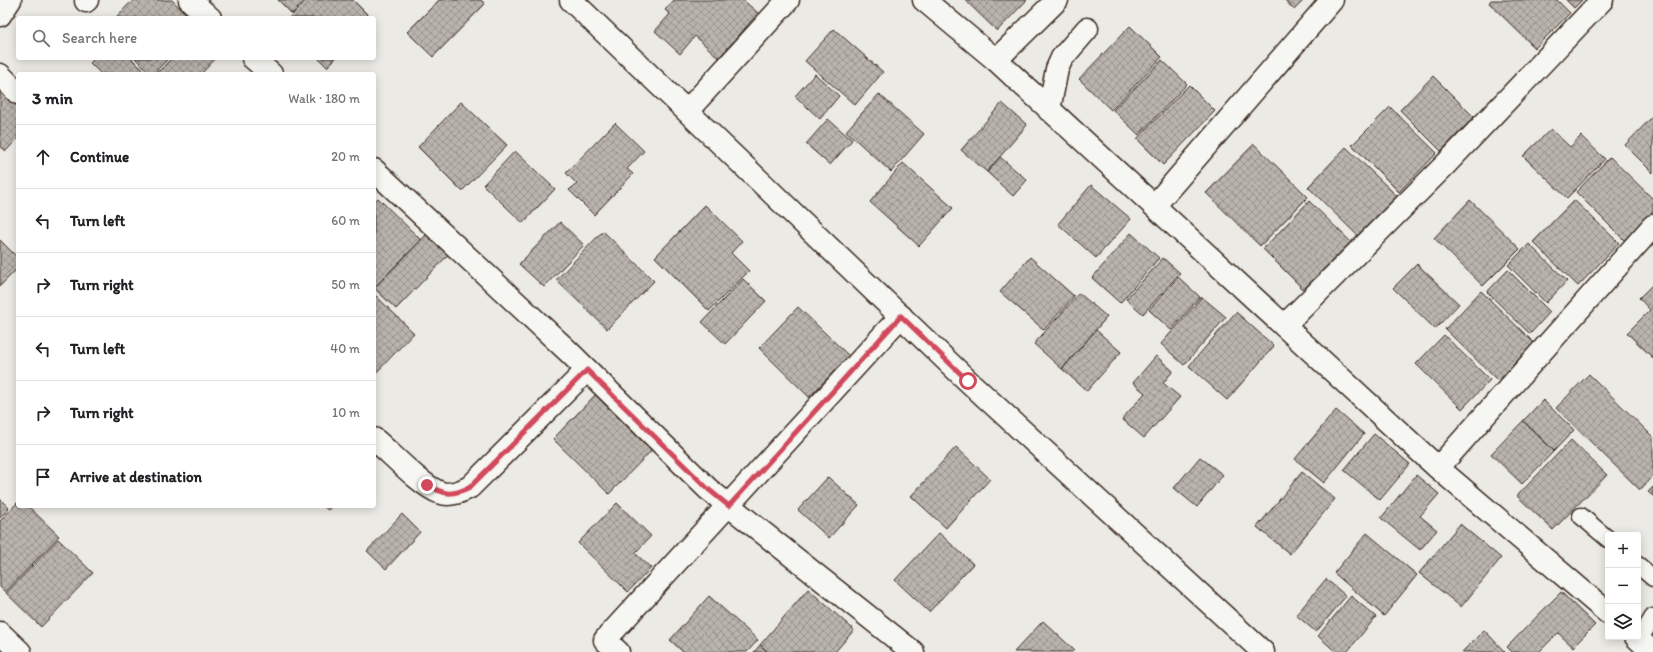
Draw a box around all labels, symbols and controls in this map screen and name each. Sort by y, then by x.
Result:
search box [16,16,376,60]
icon: search [30,27,52,49]
text: Search here [62,29,137,47]
text: 3 min [32,88,73,108]
text: Walk · 180 m [288,91,360,106]
icon: ahead [32,146,54,168]
text: Continue [70,148,129,166]
text: 20 m [331,149,360,164]
icon: left [32,210,54,232]
text: Turn left [70,212,125,230]
text: 60 m [331,213,360,228]
icon: right [32,274,54,296]
text: Turn right [70,276,134,294]
text: 50 m [331,277,360,292]
icon: left [32,338,54,360]
text: Turn left [70,340,125,358]
text: 40 m [330,341,360,356]
route start [959,372,977,390]
icon: right [32,402,54,424]
text: Turn right [70,404,134,422]
text: 10 m [332,405,360,420]
icon: arrive [32,466,54,488]
text: Arrive at destination [70,468,202,486]
route end [418,476,436,494]
map controls [1605,532,1641,640]
button: + [1605,532,1641,568]
button: − [1605,568,1641,604]
button: layers [1605,604,1641,640]

